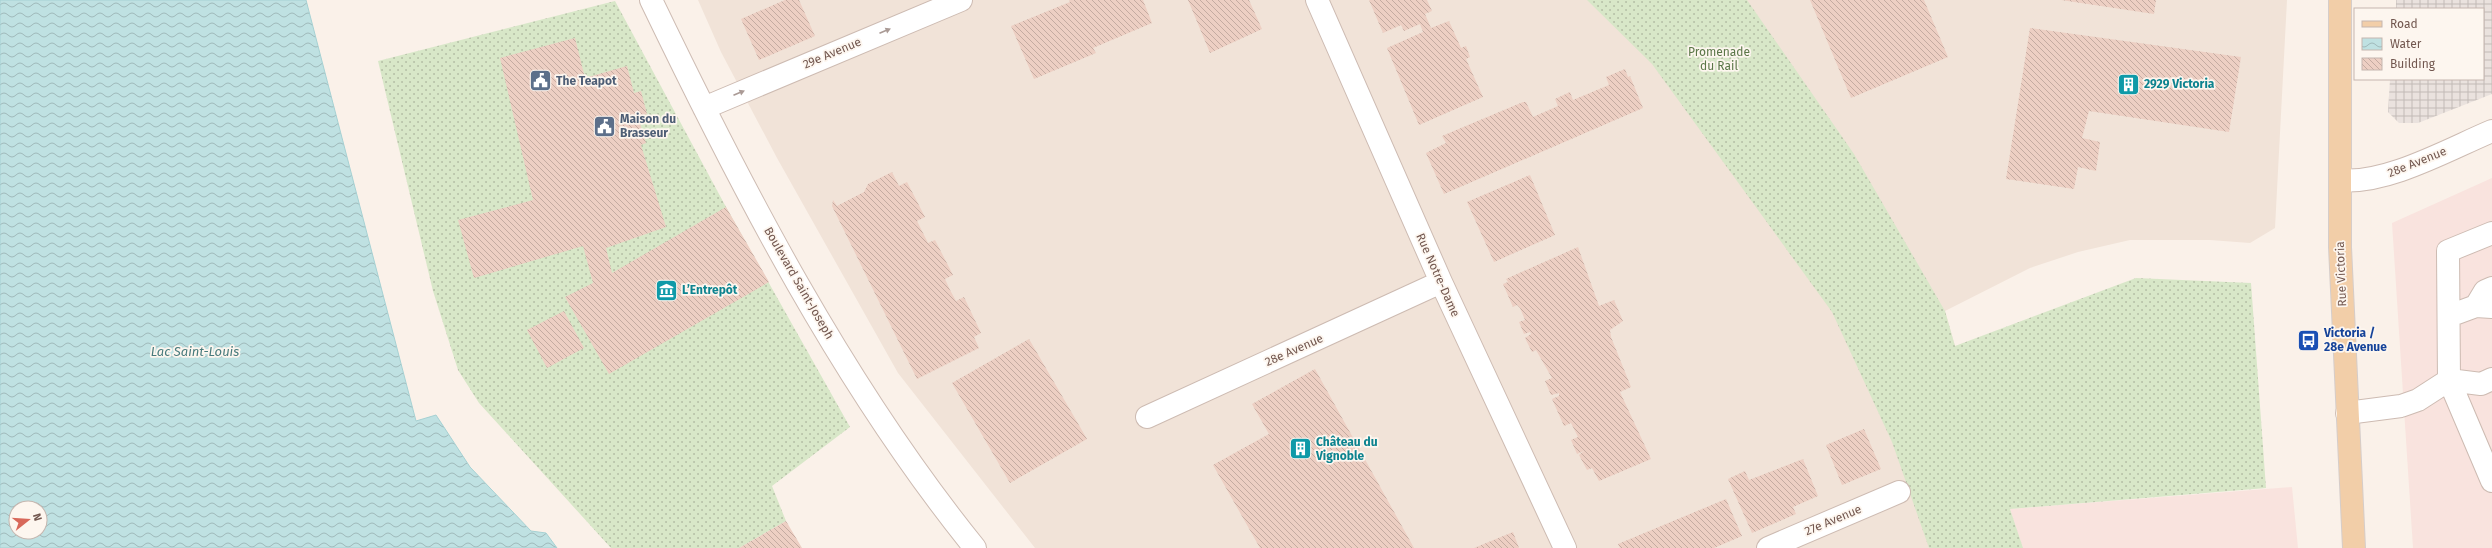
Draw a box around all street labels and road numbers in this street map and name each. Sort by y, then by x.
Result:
street label: 29e Avenue [801,35,863,71]
street label: 28e Avenue [2386,144,2448,180]
street label: Boulevard Saint-Joseph [761,224,837,342]
street label: Rue Notre-Dame [1413,231,1463,319]
street label: Rue Victoria [2333,241,2349,307]
street label: 28e Avenue [1263,331,1325,369]
street label: 27e Avenue [1802,502,1864,538]

